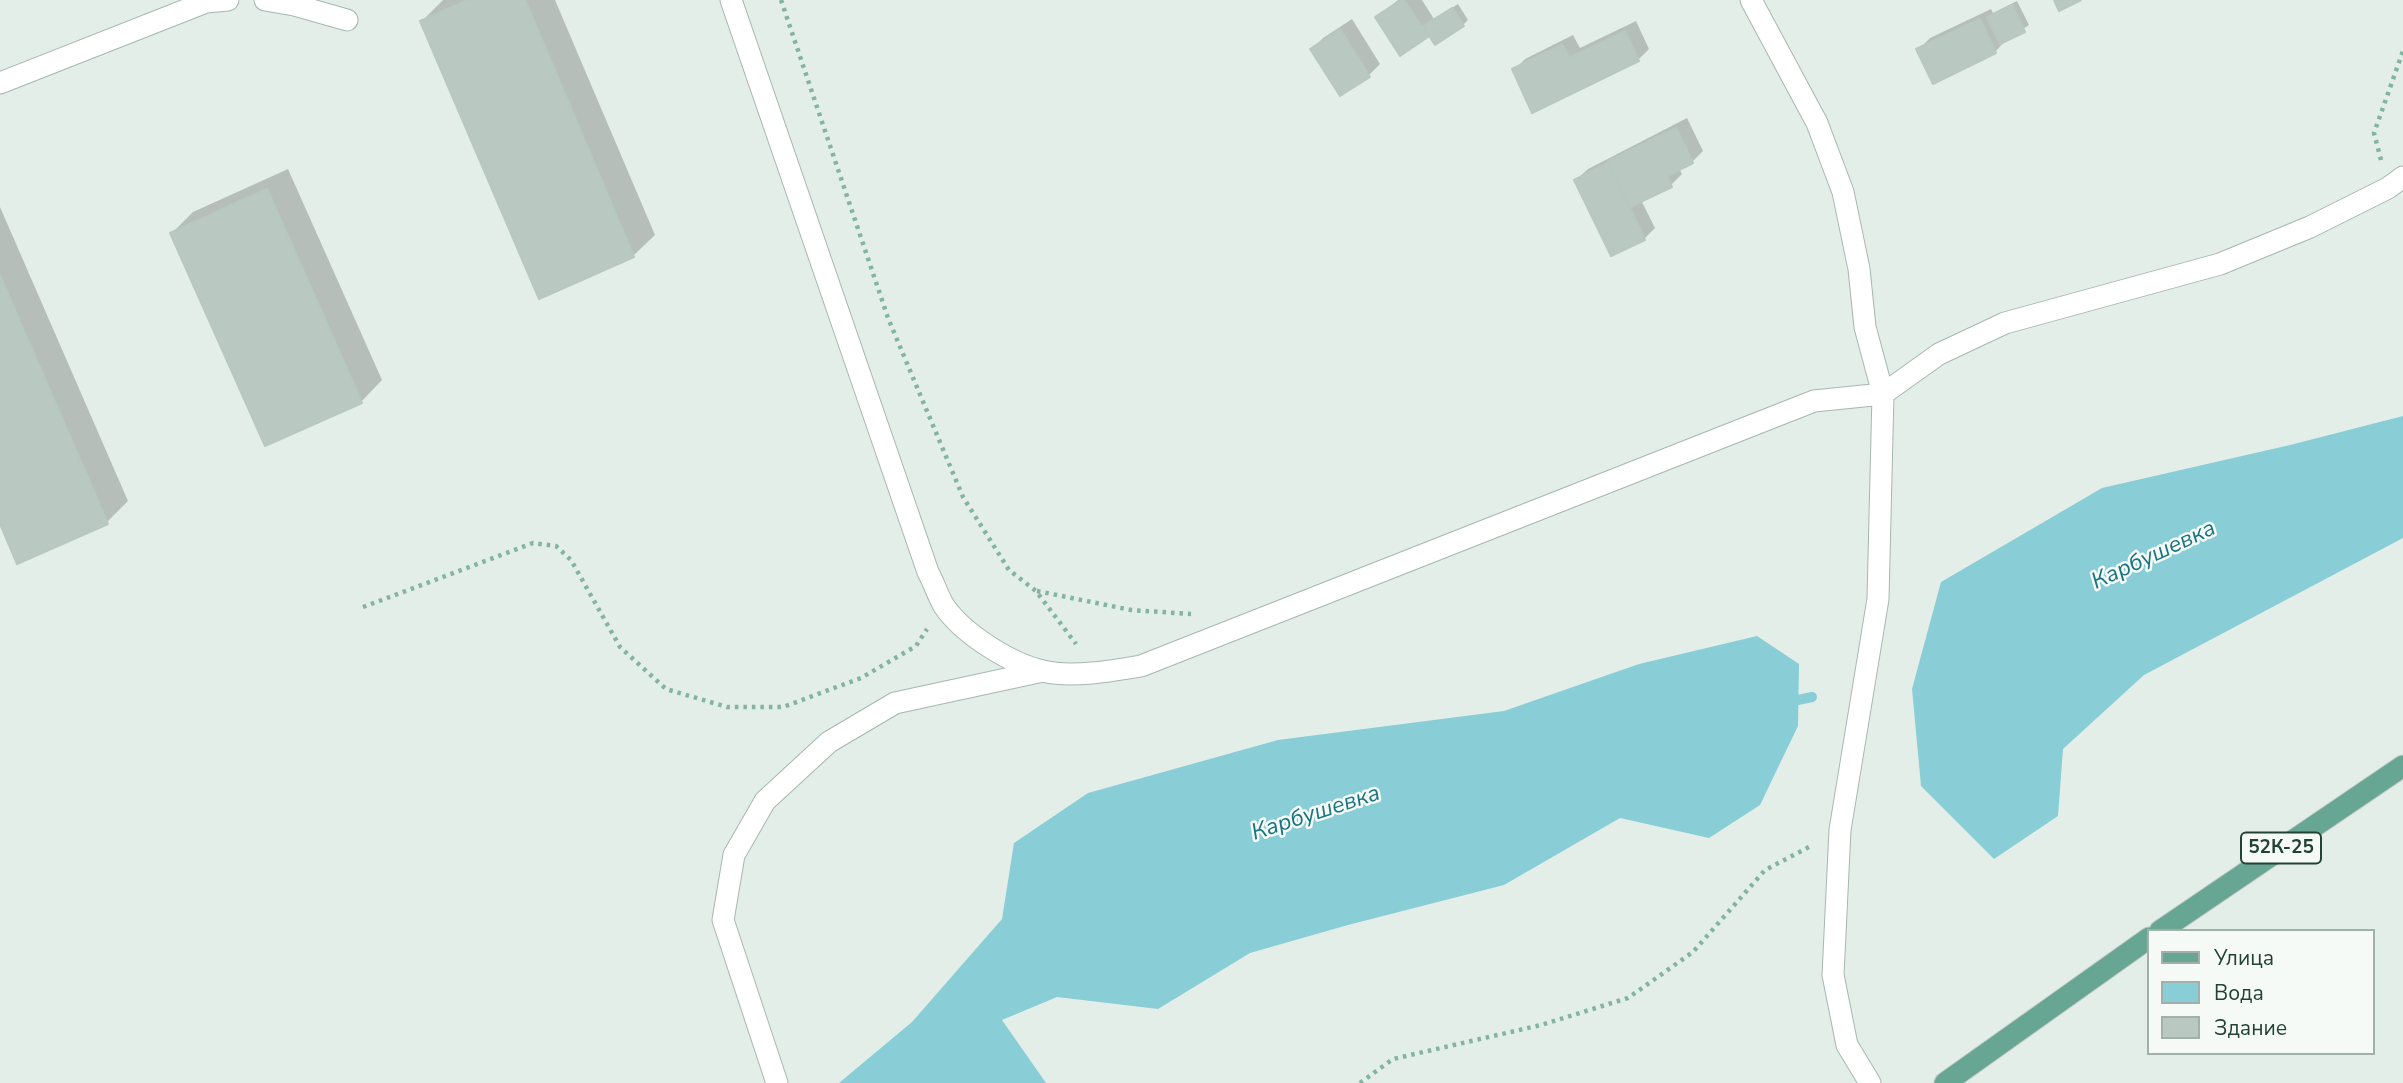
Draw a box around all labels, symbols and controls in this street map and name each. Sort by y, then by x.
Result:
water label: Карбушевка [2088,515,2220,597]
water label: Карбушевка [1248,780,1384,848]
road number: 52К-25 [2241,832,2321,863]
legend [2148,929,2375,1055]
text: Улица [2214,944,2274,972]
text: Вода [2214,979,2264,1007]
text: Здание [2214,1014,2287,1042]

